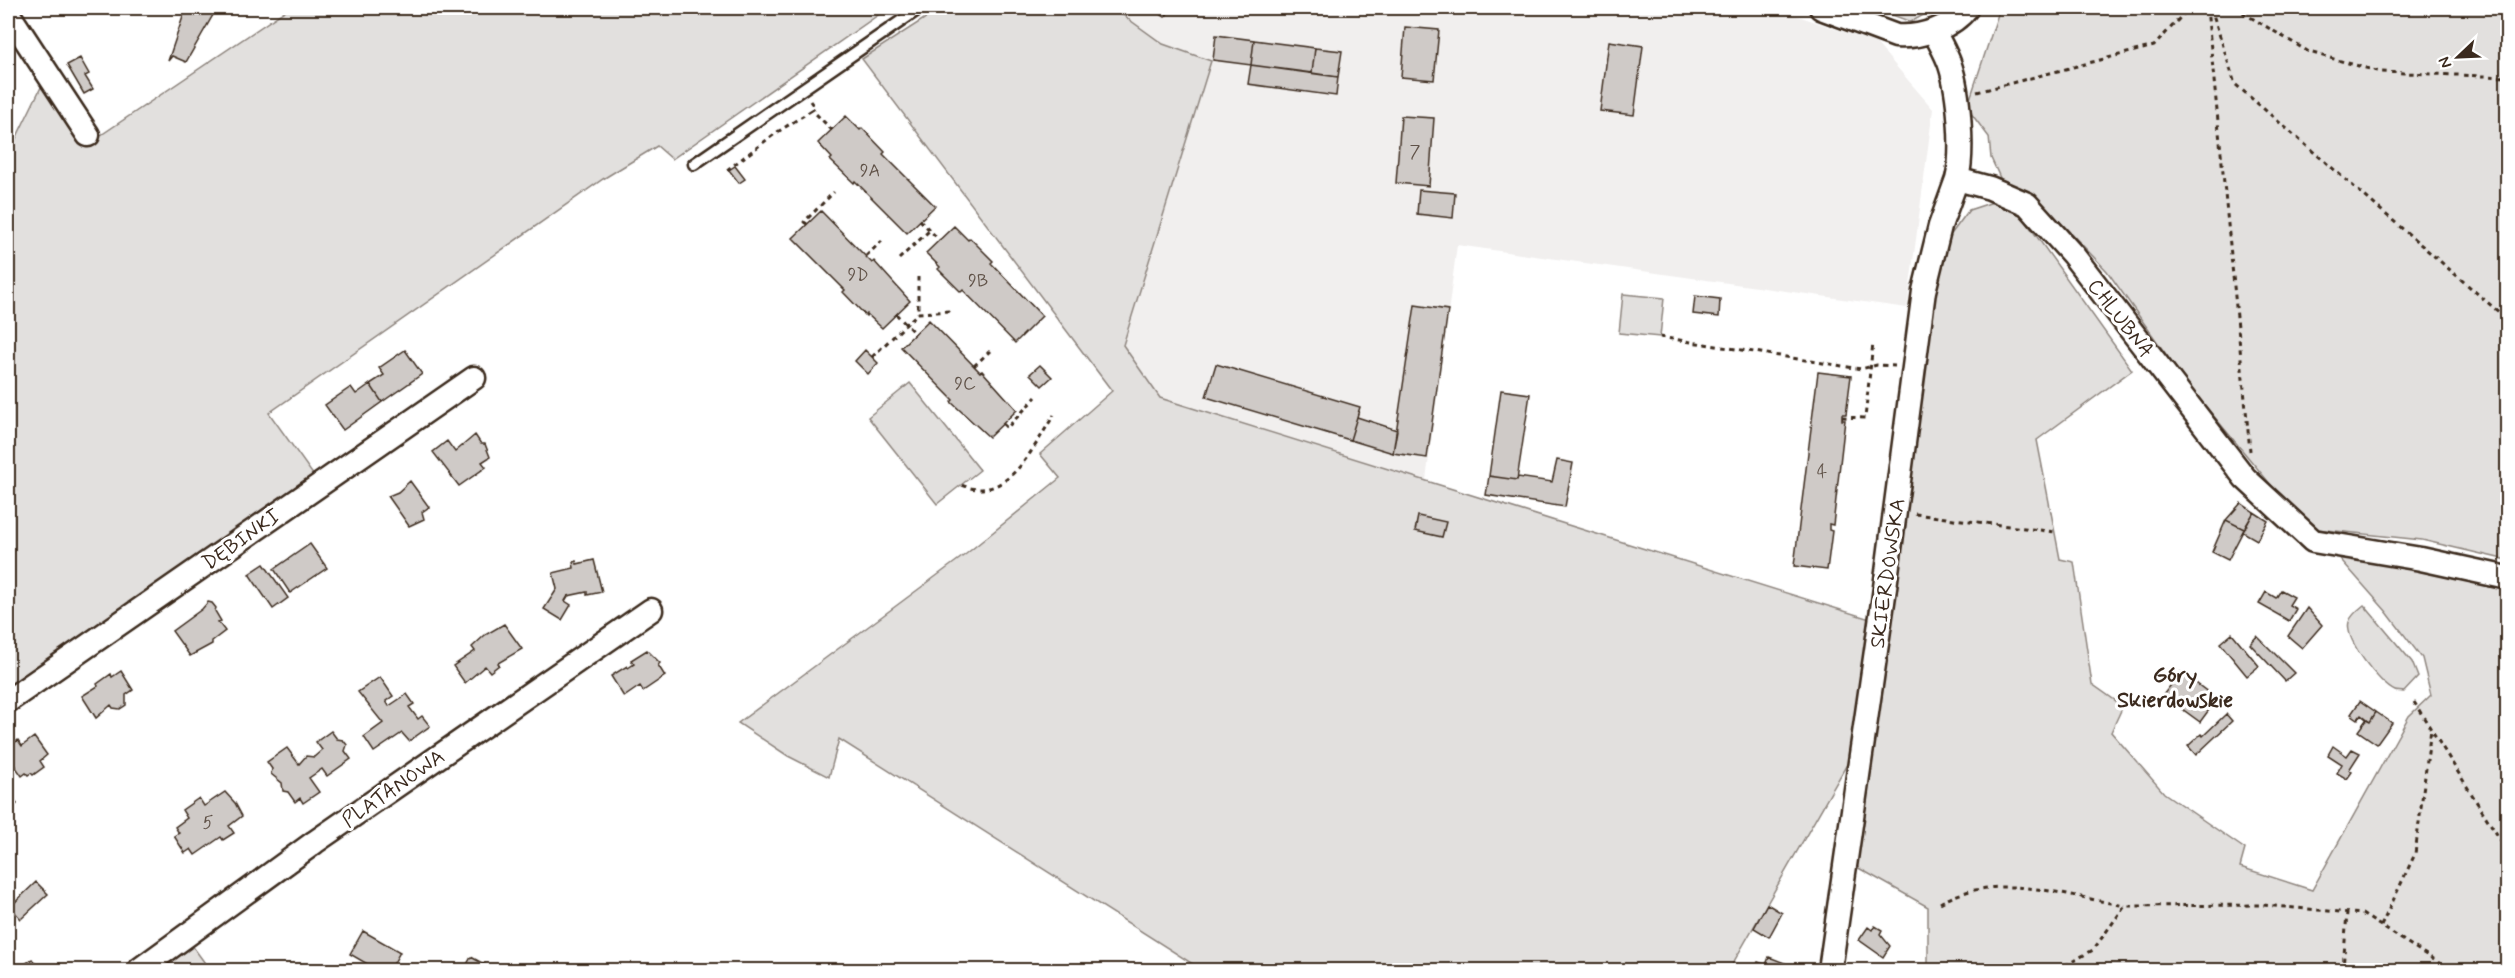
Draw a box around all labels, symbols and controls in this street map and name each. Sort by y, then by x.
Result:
north arrow [2428,27,2488,87]
text: N [2434,53,2457,71]
house number: 7 [1410,140,1421,164]
house number: 9A [860,159,880,183]
house number: 9D [847,263,869,287]
house number: 9B [968,269,988,293]
street label: CHLUBNA [2081,273,2160,364]
house number: 9C [954,372,976,396]
house number: 4 [1817,460,1827,484]
street label: SKIERDOWSKA [1864,496,1912,650]
street label: DĘBINKI [197,503,286,577]
district label: Góry Skierdowskie [2117,662,2233,715]
street label: PLATANOWA [337,743,451,835]
house number: 5 [203,811,214,835]

